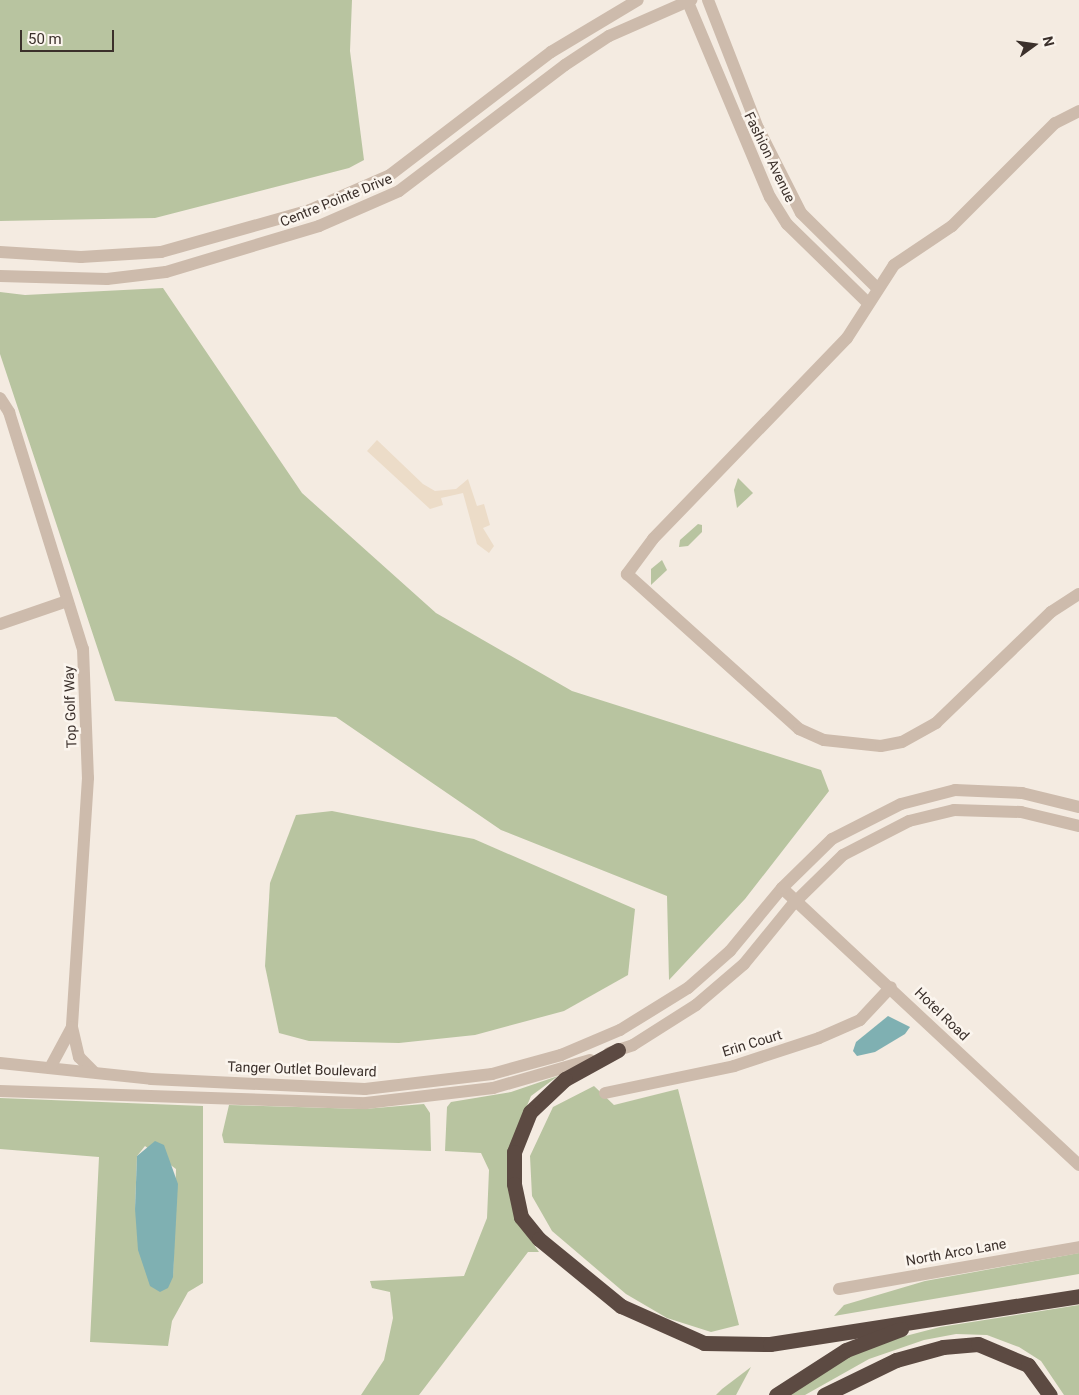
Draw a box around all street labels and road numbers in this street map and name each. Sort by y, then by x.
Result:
street label: Fashion Avenue [741,109,799,205]
street label: Centre Pointe Drive [278,170,394,230]
street label: Top Golf Way [60,665,80,749]
street label: Hotel Road [911,984,973,1044]
street label: Erin Court [720,1026,784,1060]
street label: Tanger Outlet Boulevard [227,1058,377,1080]
street label: North Arco Lane [904,1235,1008,1269]

